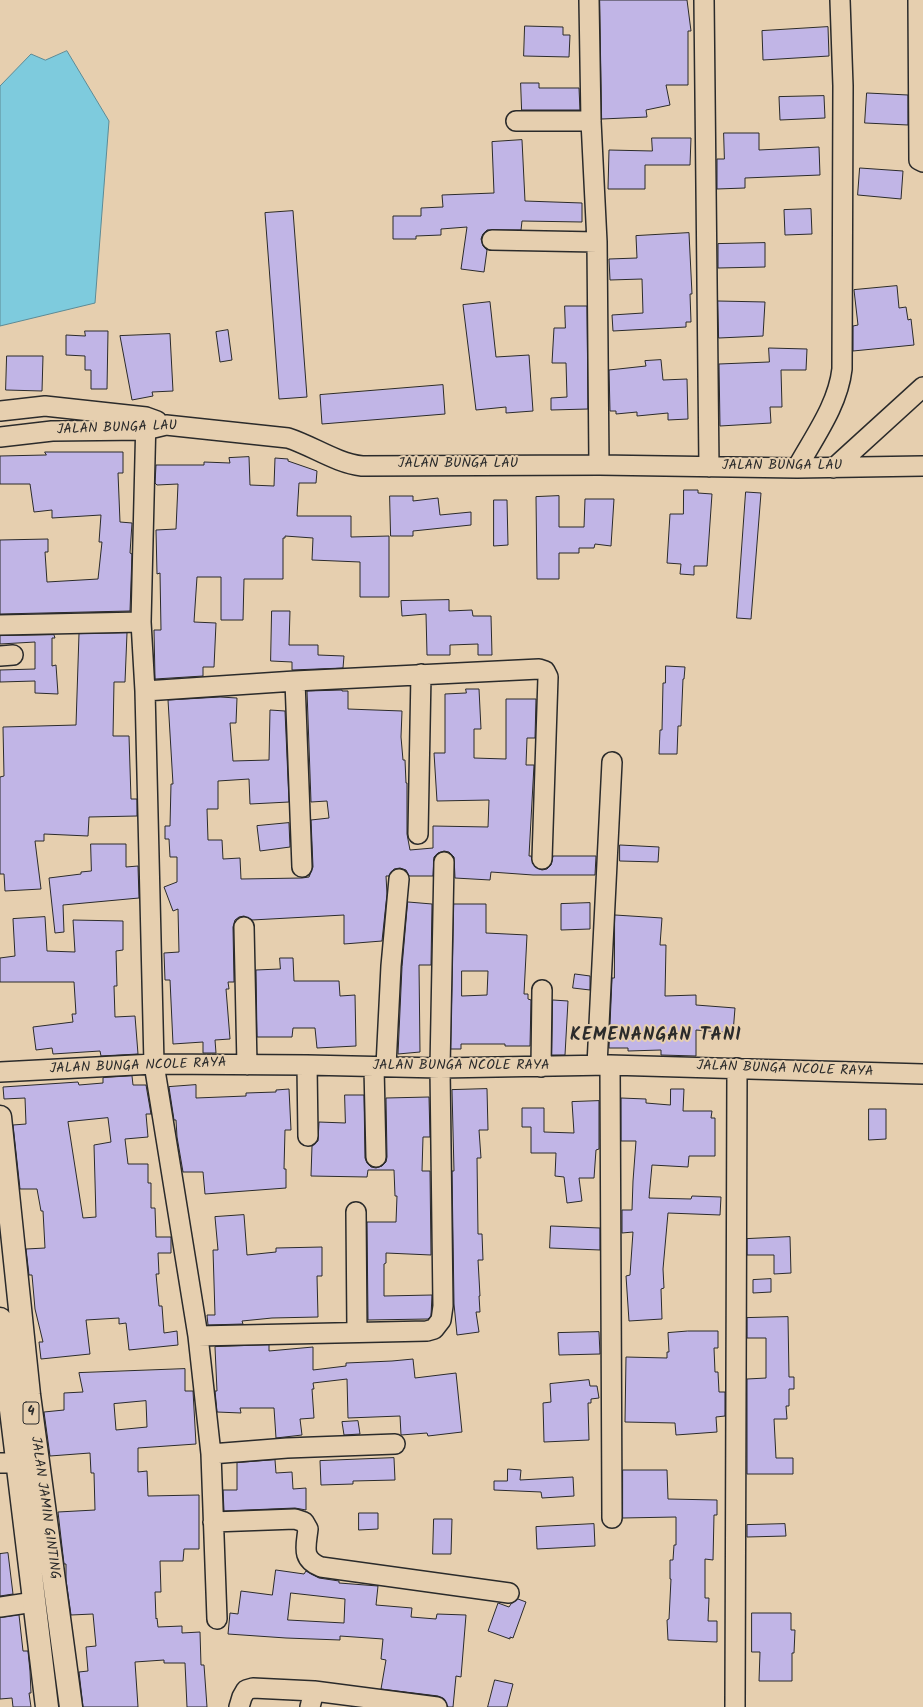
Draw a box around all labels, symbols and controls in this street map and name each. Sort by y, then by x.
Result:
street label: JALAN BUNGA LAU [57,419,177,439]
street label: JALAN BUNGA LAU [398,457,518,473]
street label: JALAN BUNGA LAU [722,459,842,475]
district label: KEMENANGAN TANI [570,1026,742,1048]
street label: JALAN BUNGA NCOLE RAYA [49,1056,227,1078]
street label: JALAN BUNGA NCOLE RAYA [373,1059,549,1075]
street label: JALAN BUNGA NCOLE RAYA [696,1059,874,1081]
road number: 4 [23,1402,39,1424]
street label: JALAN JAMIN GINTING [26,1435,62,1581]

